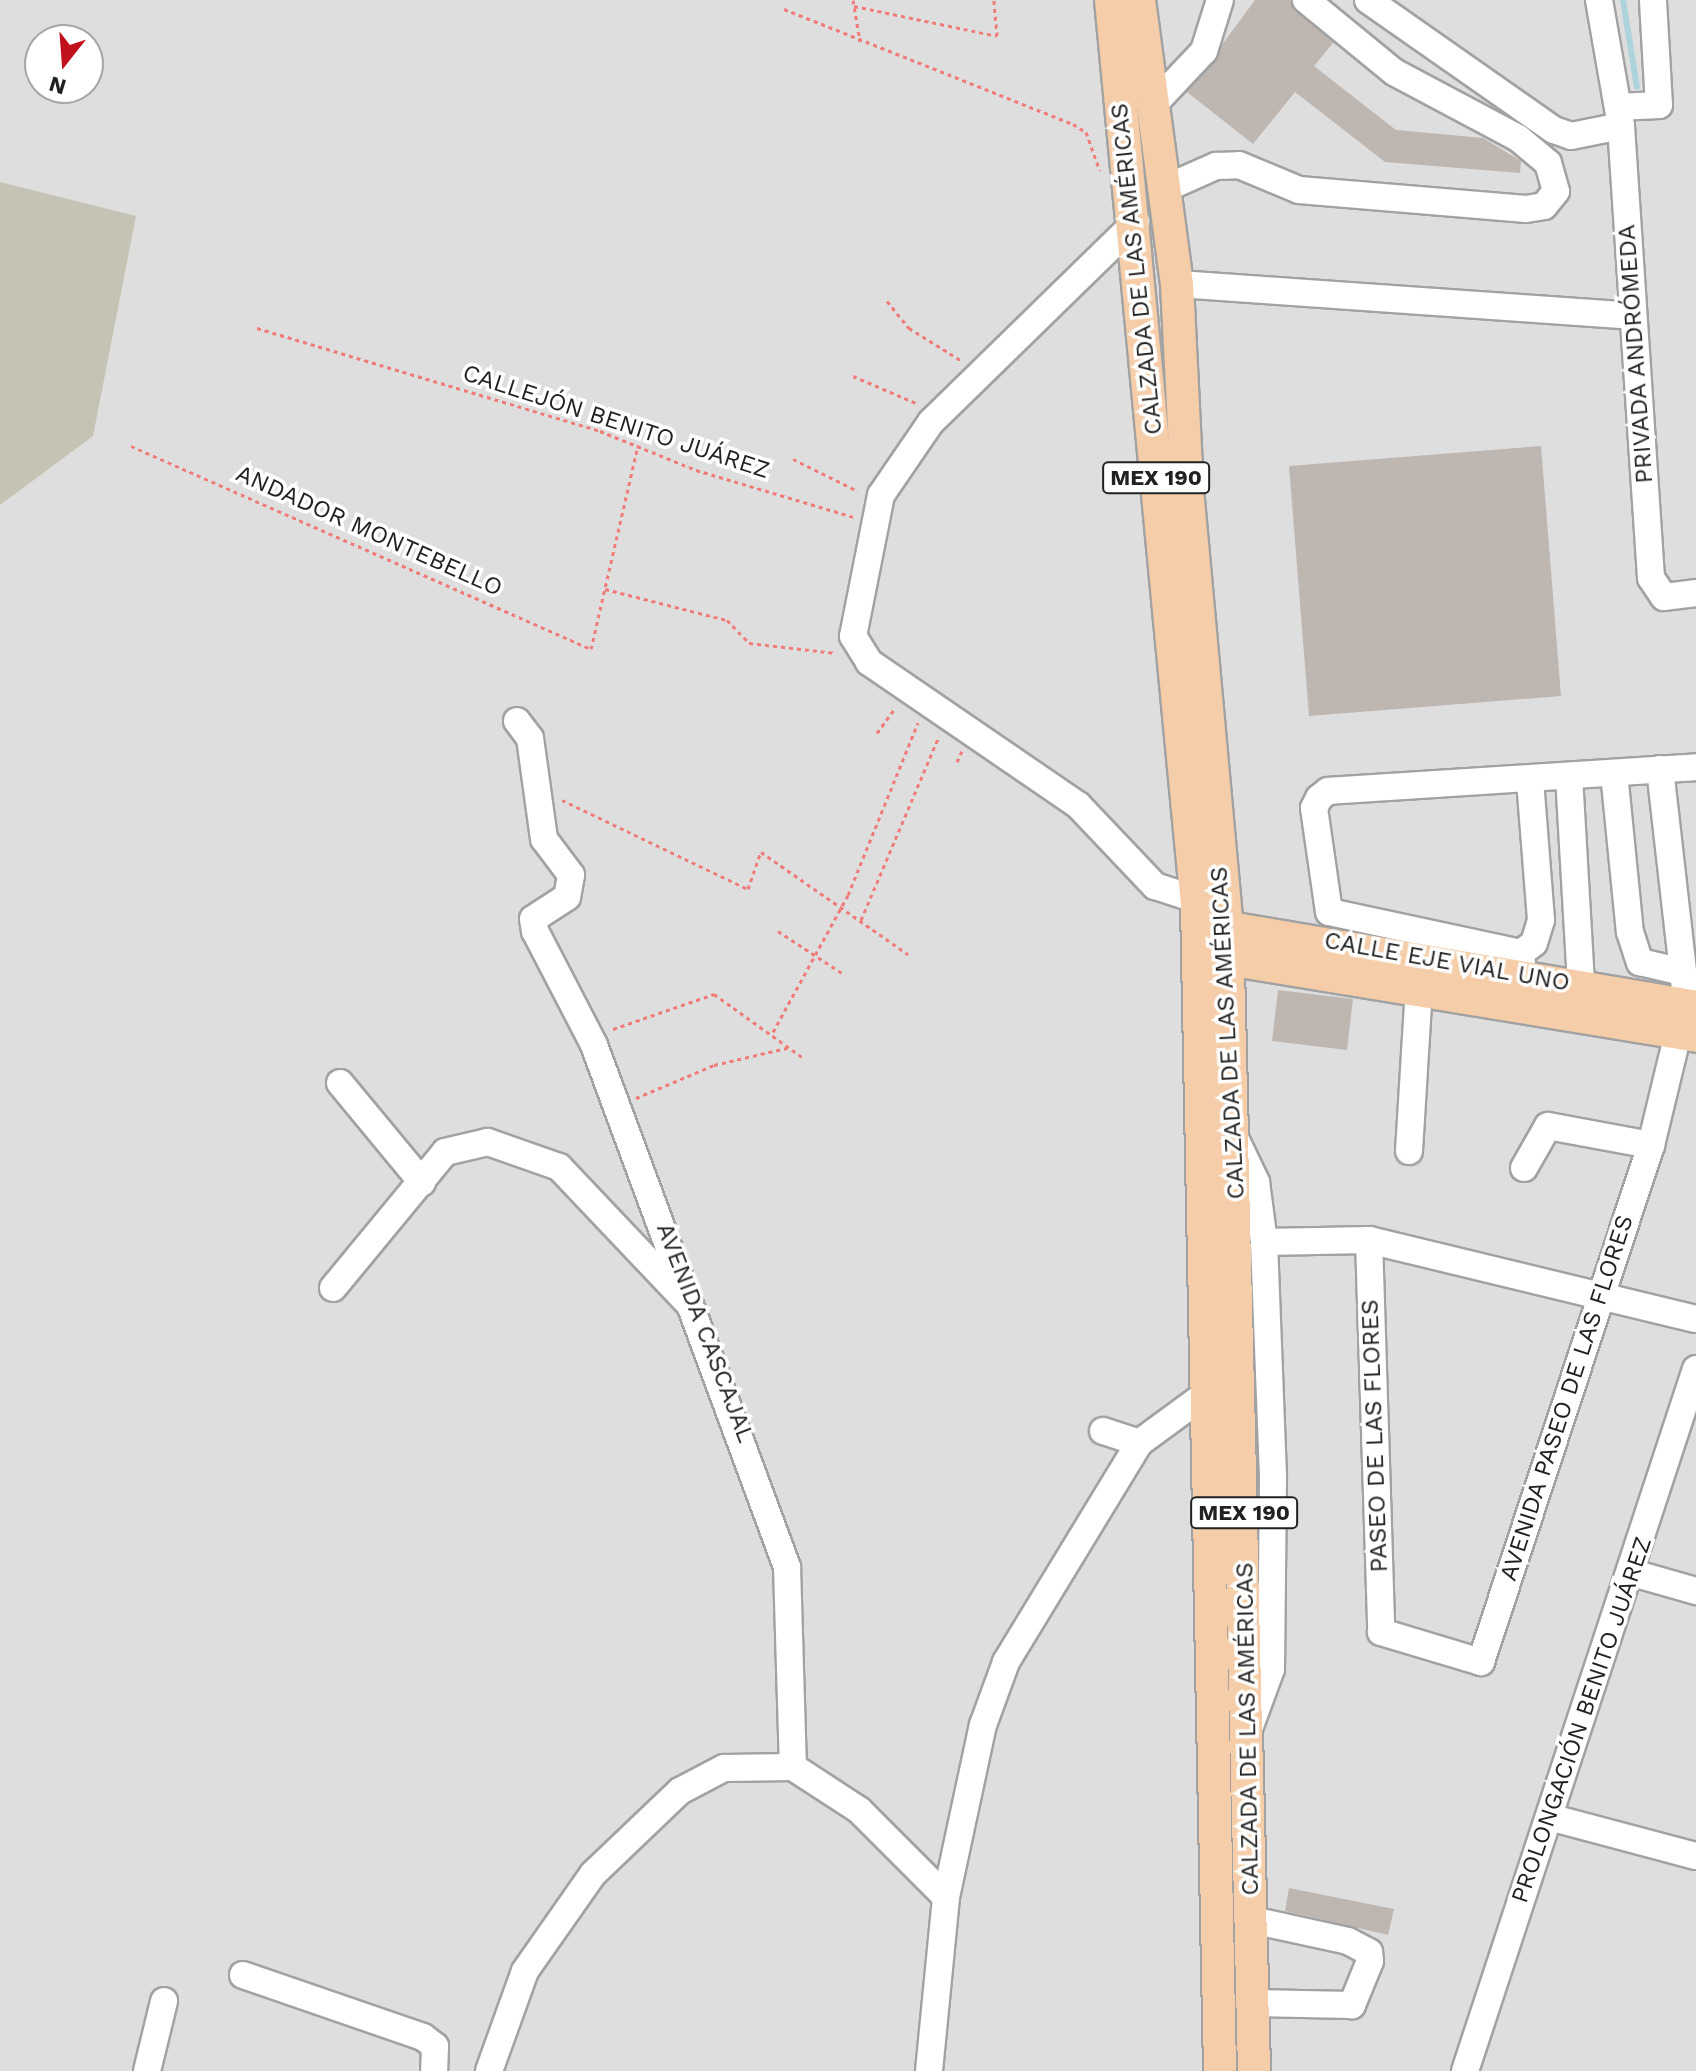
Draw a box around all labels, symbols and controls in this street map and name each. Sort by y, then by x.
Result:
north arrow [24,24,104,104]
text: N [46,71,69,100]
street label: CALZADA DE LAS AMÉRICAS [1105,101,1169,437]
street label: PRIVADA ANDRÓMEDA [1613,223,1659,485]
street label: CALLEJÓN BENITO JUÁREZ [459,359,773,485]
street label: ANDADOR MONTEBELLO [231,459,507,603]
road number: MEX 190 [1102,460,1210,496]
street label: CALZADA DE LAS AMÉRICAS [1205,865,1251,1201]
street label: CALLE EJE VIAL UNO [1321,926,1573,998]
street label: AVENIDA PASEO DE LAS FLORES [1494,1211,1640,1585]
street label: AVENIDA CASCAJAL [650,1219,760,1447]
street label: PASEO DE LAS FLORES [1356,1299,1394,1573]
road number: MEX 190 [1190,1495,1298,1531]
street label: PROLONGACIÓN BENITO JUÁREZ [1506,1533,1658,1907]
street label: CALZADA DE LAS AMÉRICAS [1231,1561,1265,1897]

